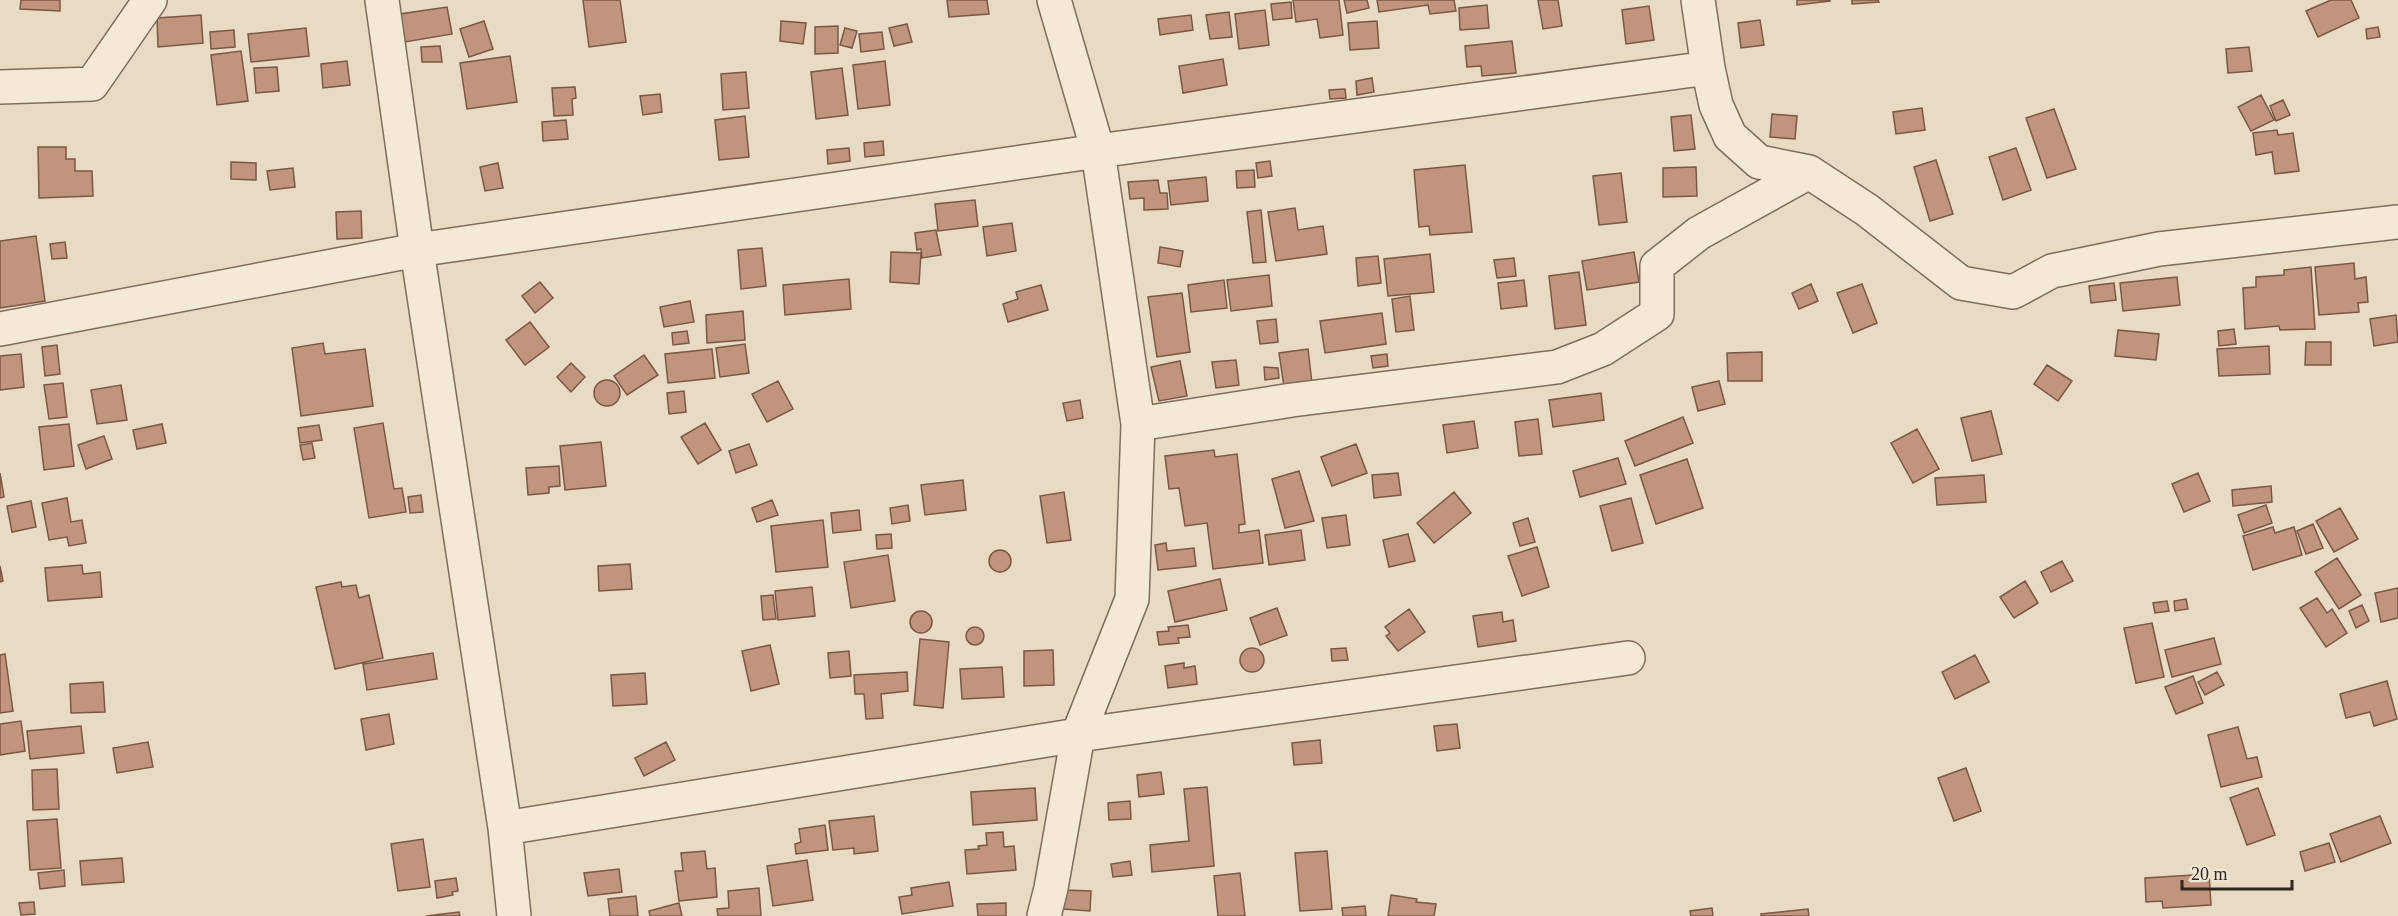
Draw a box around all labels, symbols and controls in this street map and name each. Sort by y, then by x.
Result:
scale bar [2182,853,2292,891]
text: 20 m [2191,864,2228,884]

